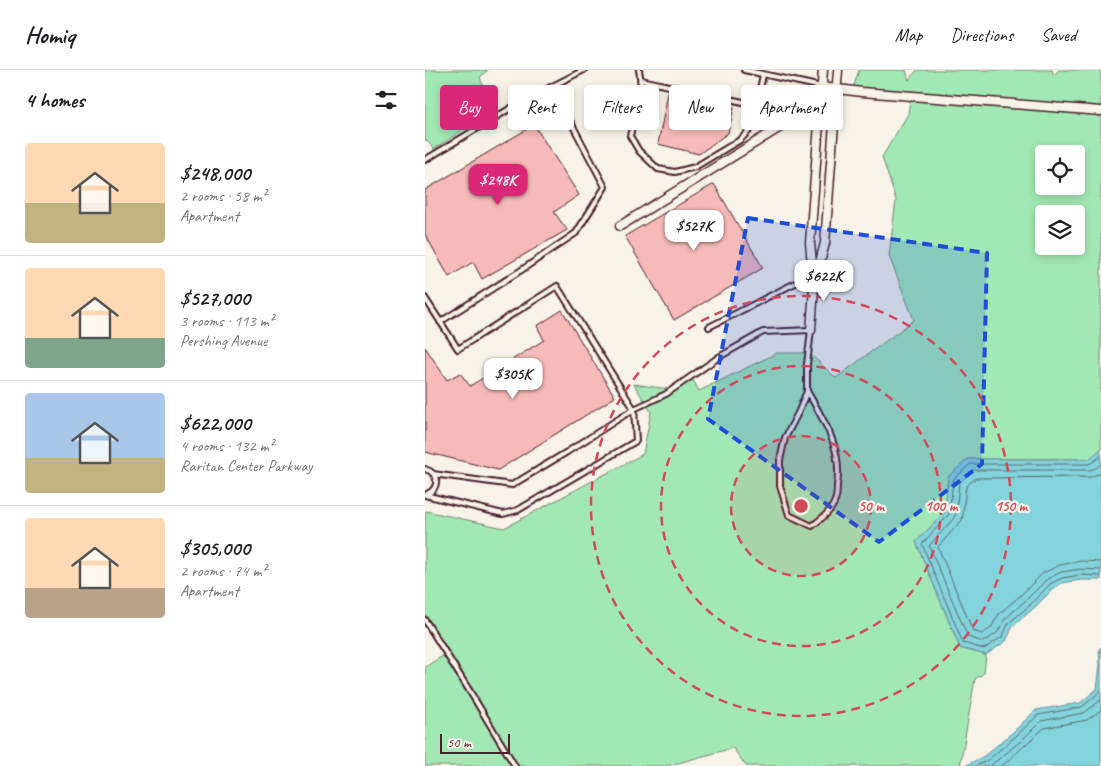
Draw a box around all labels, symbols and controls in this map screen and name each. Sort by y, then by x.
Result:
text: Homiq [25,20,75,50]
text: Map [895,24,922,46]
text: Directions [950,24,1013,46]
text: Saved [1041,24,1076,46]
chip: Buy [440,85,498,130]
chip: Rent [508,85,574,130]
chip: Filters [584,85,659,130]
chip: New [669,85,731,130]
chip: Apartment [741,85,843,130]
icon: filters [372,86,400,114]
text: 4 homes [25,87,84,113]
map controls [1035,145,1085,255]
button: locate [1035,145,1085,195]
text: $248,000 [180,160,250,186]
icon: home [65,163,125,223]
pin: $248K [463,164,533,206]
text: $248K [480,170,516,190]
text: 2 rooms · 58 m² [180,186,266,206]
button: layers [1035,205,1085,255]
text: Apartment [180,206,239,226]
pin: $527K [659,210,729,252]
text: $527K [676,216,712,236]
pin: $622K [789,260,859,302]
text: $622K [805,266,843,286]
text: $527,000 [180,285,250,311]
icon: home [65,288,125,348]
text: 3 rooms · 113 m² [180,311,274,331]
text: Pershing Avenue [180,331,267,351]
pin: $305K [478,358,548,400]
text: $305K [495,364,531,384]
text: $622,000 [180,410,251,436]
icon: home [65,413,125,473]
text: 4 rooms · 132 m² [180,436,274,456]
text: Raritan Center Parkway [180,456,313,476]
centre of rings [792,497,810,515]
text: 50 m [858,497,885,516]
text: 100 m [925,497,959,516]
text: 150 m [995,497,1029,516]
text: $305,000 [180,535,250,561]
icon: home [65,538,125,598]
text: 2 rooms · 74 m² [180,561,266,581]
text: Apartment [180,581,239,601]
scale bar [440,731,510,754]
text: 50 m [447,734,471,751]

